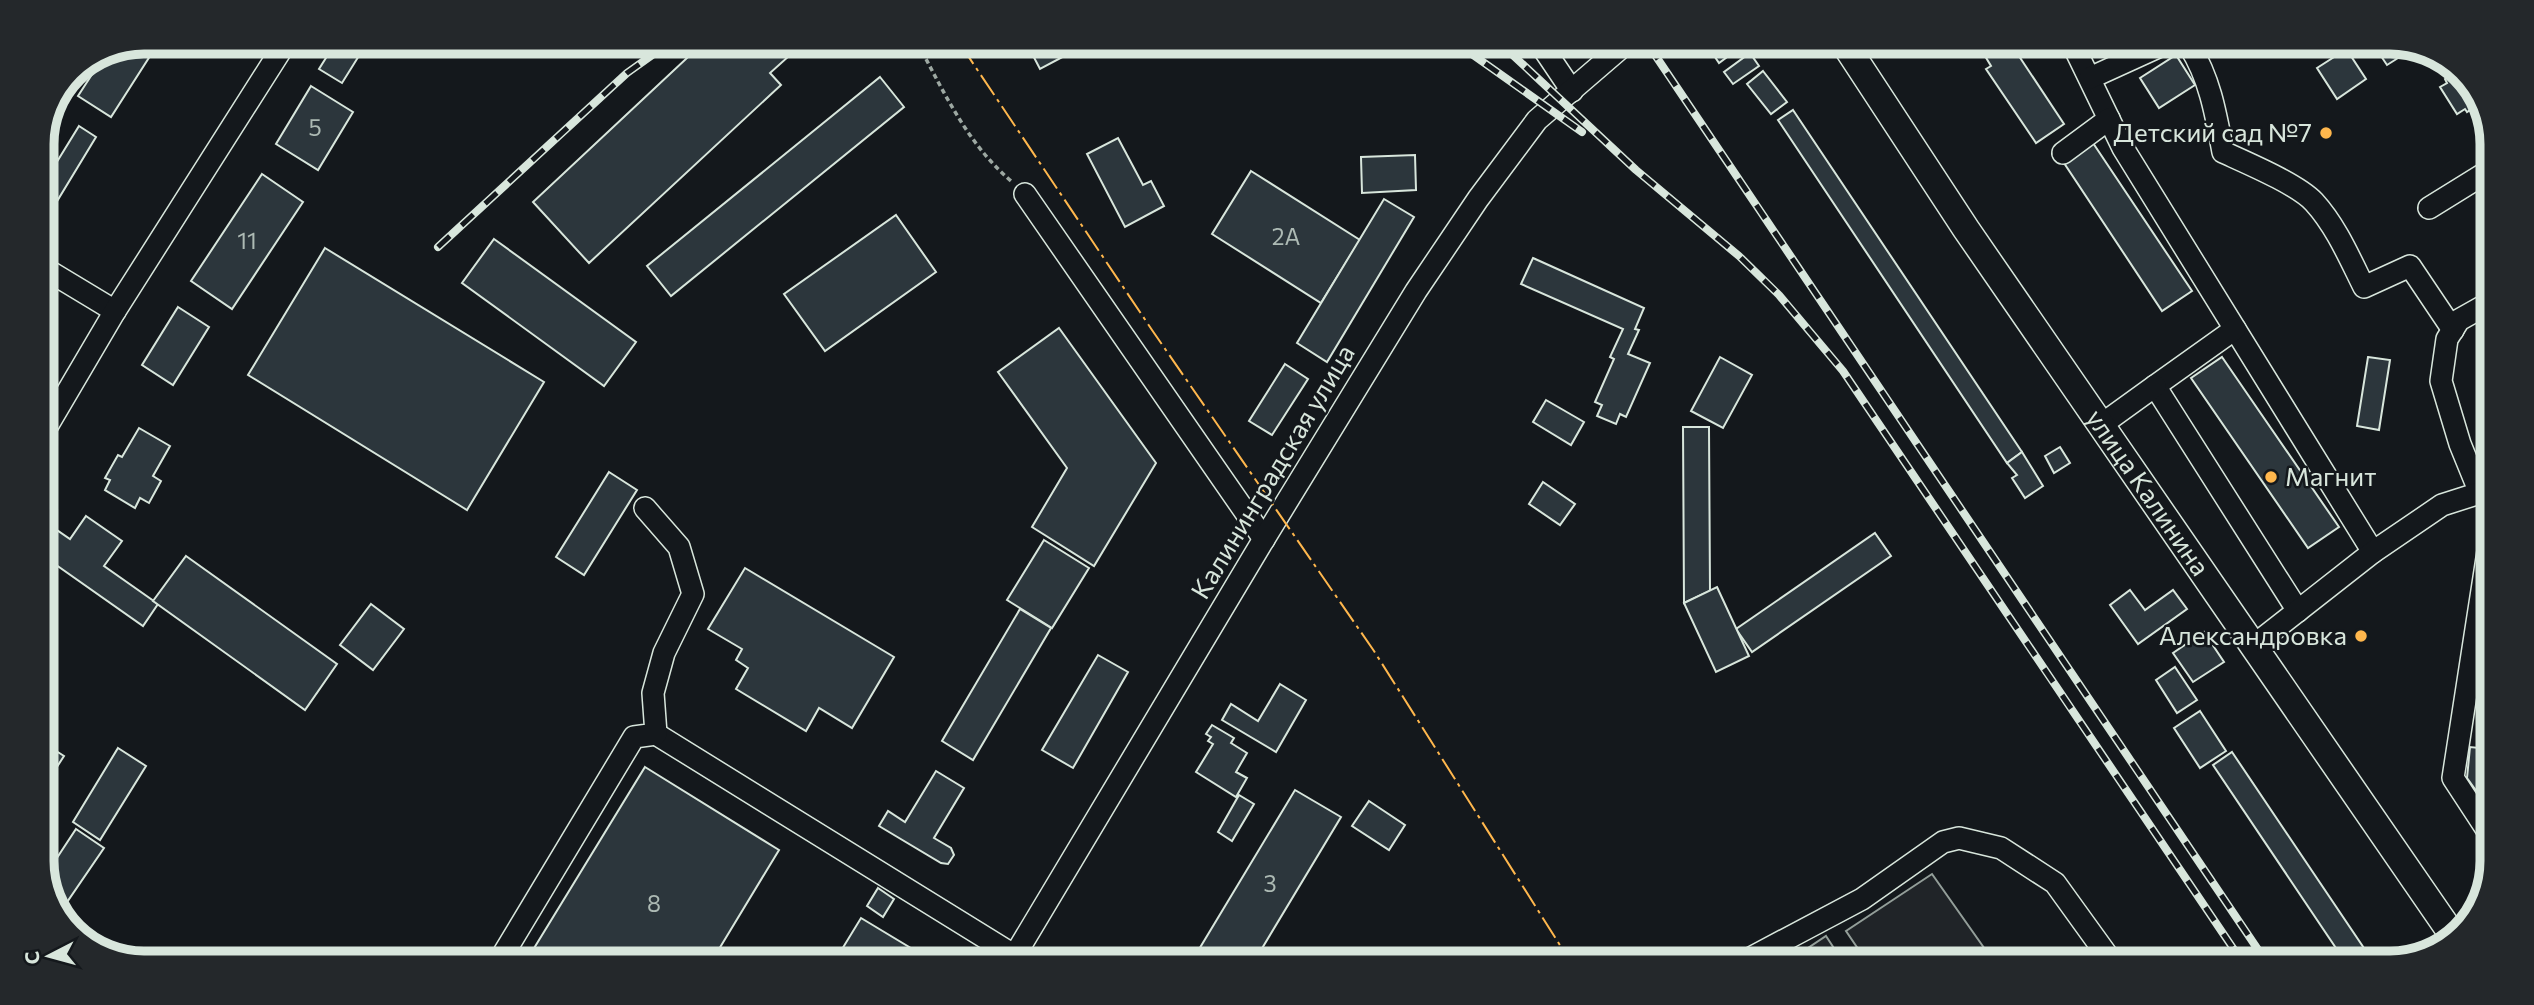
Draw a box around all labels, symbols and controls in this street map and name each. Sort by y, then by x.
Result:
house number: 5 [308,113,322,141]
place label: Детский сад №7 [2114,116,2312,147]
marker: Детский сад №7 [2318,125,2334,141]
house number: 2А [1272,222,1300,250]
house number: 11 [237,226,257,254]
street label: Калининградская улица [1184,339,1360,604]
street label: улица Калинина [2081,403,2217,581]
place label: Магнит [2285,460,2376,491]
marker: Магнит [2263,469,2279,485]
place label: Александровка [2159,619,2347,650]
marker: Александровка [2353,628,2369,644]
house number: 3 [1263,869,1277,897]
house number: 8 [647,889,661,917]
north arrow [14,921,84,991]
text: С [19,950,44,965]

